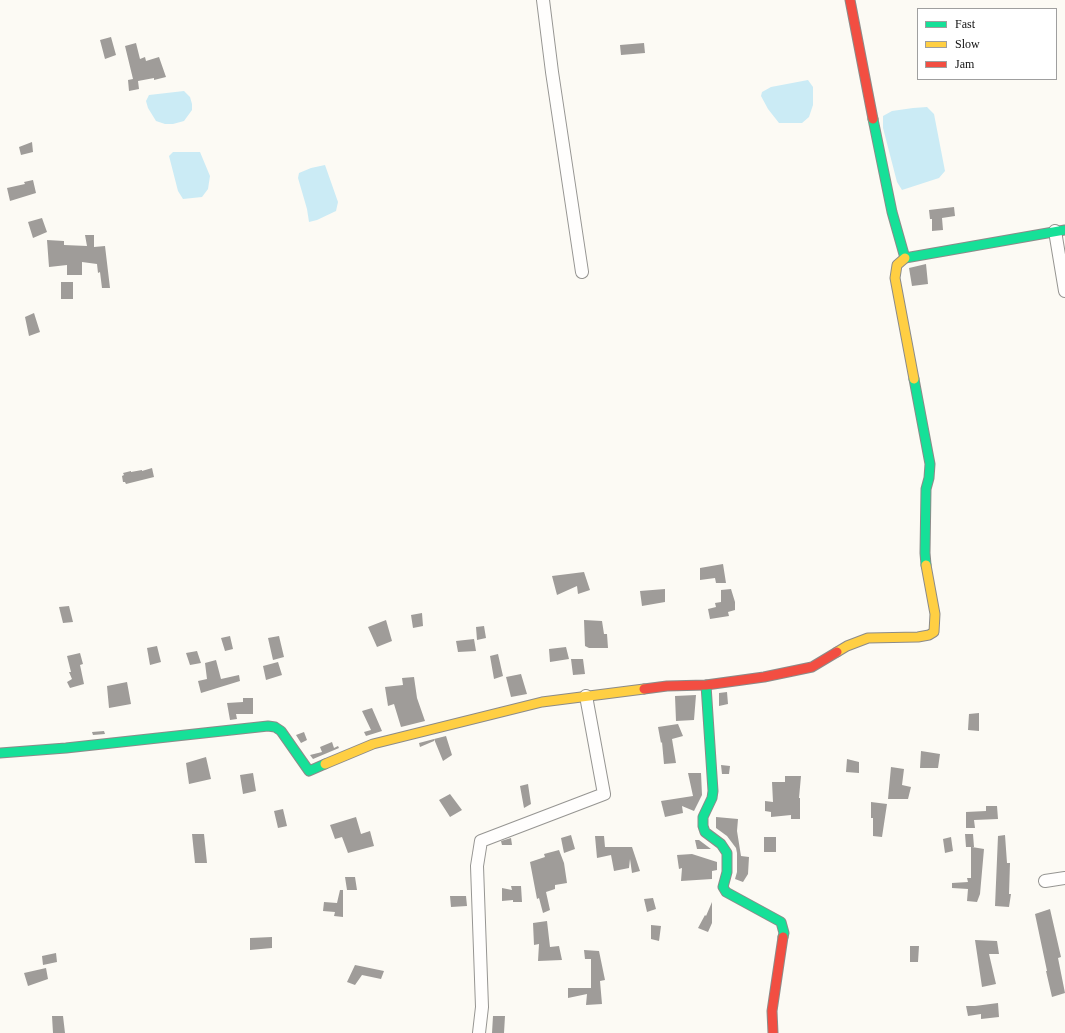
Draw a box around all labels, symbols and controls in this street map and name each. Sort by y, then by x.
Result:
legend [917,8,1057,80]
text: Fast [955,17,975,31]
text: Slow [955,37,980,51]
text: Jam [955,57,974,71]

